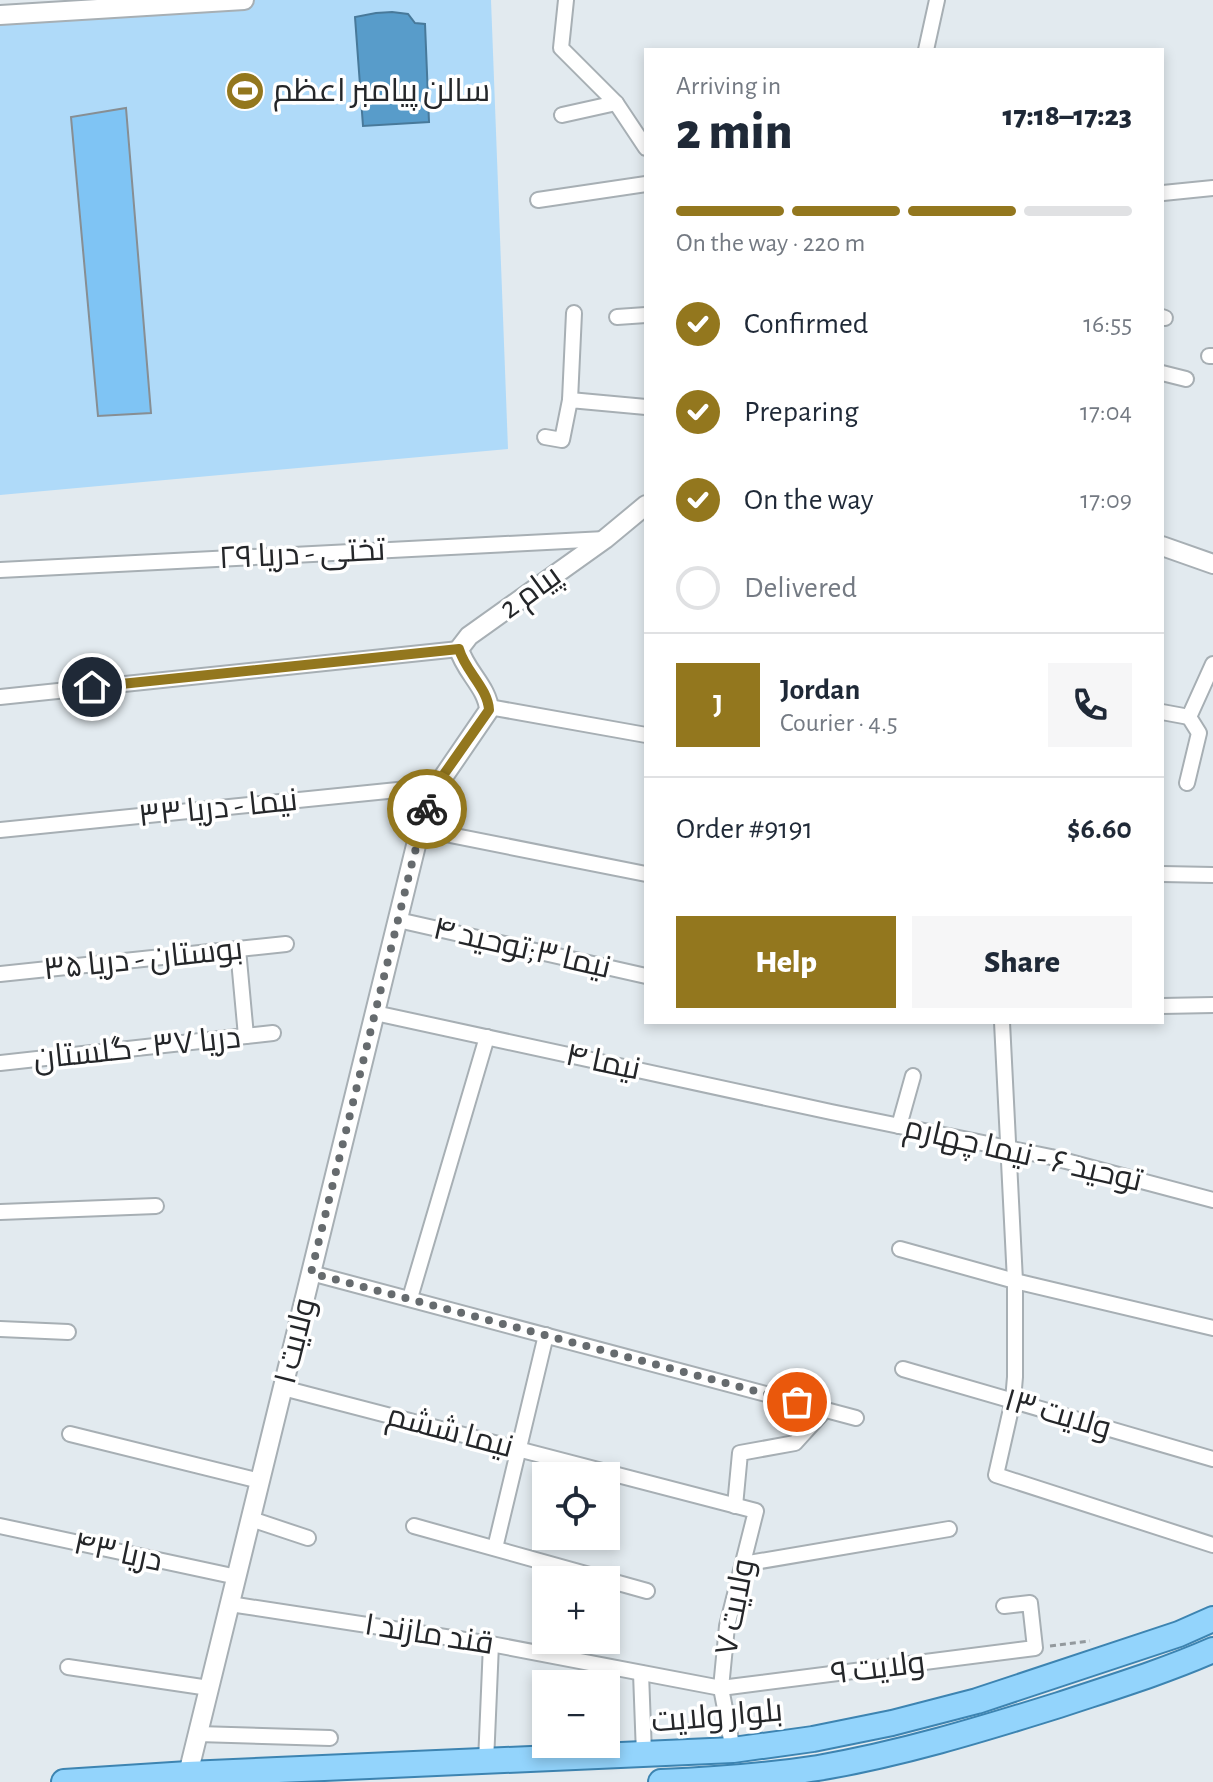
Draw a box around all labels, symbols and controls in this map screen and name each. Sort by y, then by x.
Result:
sports icon: سالن پیامبر اعظم [224,70,266,112]
text: Arriving in [676,73,781,99]
place label: سالن پیامبر اعظم [273,75,490,112]
text: 17:18–17:23 [1003,101,1132,131]
text: 2 min [676,106,792,158]
text: On the way · 220 m [676,230,865,256]
icon: check [676,302,720,346]
text: Confirmed [744,309,868,339]
text: 16:55 [1083,311,1132,337]
icon: check [676,390,720,434]
text: Preparing [744,397,859,427]
text: 17:04 [1080,399,1132,425]
icon: check [676,478,720,522]
text: On the way [744,485,873,515]
text: 17:09 [1080,487,1132,513]
street label: تختی - دریا ۲۹ [218,534,387,576]
street label: پیام 2 [493,559,570,629]
text: Delivered [744,573,857,603]
pin [58,653,126,721]
button: phone [1048,663,1132,747]
icon: home [70,665,114,709]
text: Jordan [780,675,860,705]
text: J [713,690,723,720]
text: Courier · 4.5 [780,710,898,736]
courier [387,769,467,849]
street label: نیما - دریا ۳۳ [137,784,299,833]
icon: bike [405,787,449,831]
text: Order #9191 [676,814,813,844]
text: $6.60 [1067,814,1132,844]
street label: نیما ۳;توحید ۴ [430,912,614,985]
button: Help [676,916,896,1008]
button: Share [912,916,1132,1008]
street label: بوستان - دریا ۳۵ [42,933,244,987]
street label: دریا ۳۷ - گلستان [32,1021,242,1077]
street label: نیما ۴ [563,1038,643,1086]
street label: توحید ۶ - نیما چهارم [900,1111,1146,1202]
street label: ولایت ۱ [269,1294,322,1388]
pin [763,1368,831,1436]
icon: bag [775,1380,819,1424]
street label: ولایت ۱۳ [1001,1384,1115,1445]
street label: نیما ششم [382,1399,517,1468]
map controls [532,1462,620,1758]
button: locate [532,1462,620,1550]
street label: دریا ۴۳ [70,1527,165,1578]
street label: ولایت ۷ [710,1556,761,1658]
button: + [532,1566,620,1654]
street label: قند مازند ۱ [362,1608,496,1661]
street label: ولایت ۹ [829,1646,927,1691]
button: − [532,1670,620,1758]
street label: بلوار ولایت [650,1694,784,1739]

